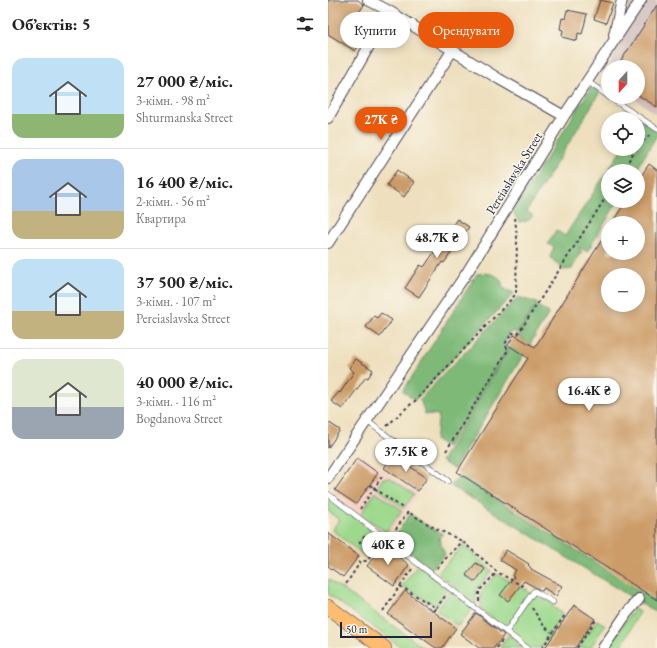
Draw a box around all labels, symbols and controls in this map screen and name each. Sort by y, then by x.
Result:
chip: Купити [340,12,410,48]
chip: Орендувати [418,12,514,48]
text: Об’єктів: 5 [12,13,91,35]
icon: filters [294,13,316,35]
north arrow [601,60,645,104]
map controls [601,60,645,312]
text: 27 000 ₴/міс. [136,70,233,92]
icon: home [44,74,92,122]
text: 3-кімн. · 98 m² [136,92,210,109]
pin: 27K ₴ [353,107,409,141]
text: Shturmanska Street [136,109,233,126]
text: 27K ₴ [364,111,398,128]
button: locate [601,112,645,156]
street label: Pereiaslavska Street [482,129,546,217]
button: layers [601,164,645,208]
text: 16 400 ₴/міс. [136,171,233,193]
icon: home [44,175,92,223]
text: 2-кімн. · 56 m² [136,193,210,210]
text: Квартира [136,210,186,227]
button: + [601,216,645,260]
pin: 48.7K ₴ [400,225,474,259]
text: 48.7K ₴ [415,229,459,246]
button: − [601,268,645,312]
text: 37 500 ₴/міс. [136,271,233,293]
icon: home [44,275,92,323]
text: 3-кімн. · 107 m² [136,293,216,310]
text: Pereiaslavska Street [136,310,230,327]
text: 40 000 ₴/міс. [136,371,233,393]
icon: home [44,375,92,423]
pin: 16.4K ₴ [552,378,626,412]
text: 16.4K ₴ [567,382,611,399]
text: 3-кімн. · 116 m² [136,393,216,410]
text: Bogdanova Street [136,410,222,427]
pin: 37.5K ₴ [369,439,443,473]
text: 37.5K ₴ [384,443,428,460]
pin: 40K ₴ [360,532,416,566]
text: 40K ₴ [371,536,405,553]
scale bar [340,620,432,639]
text: 50 m [346,622,367,636]

